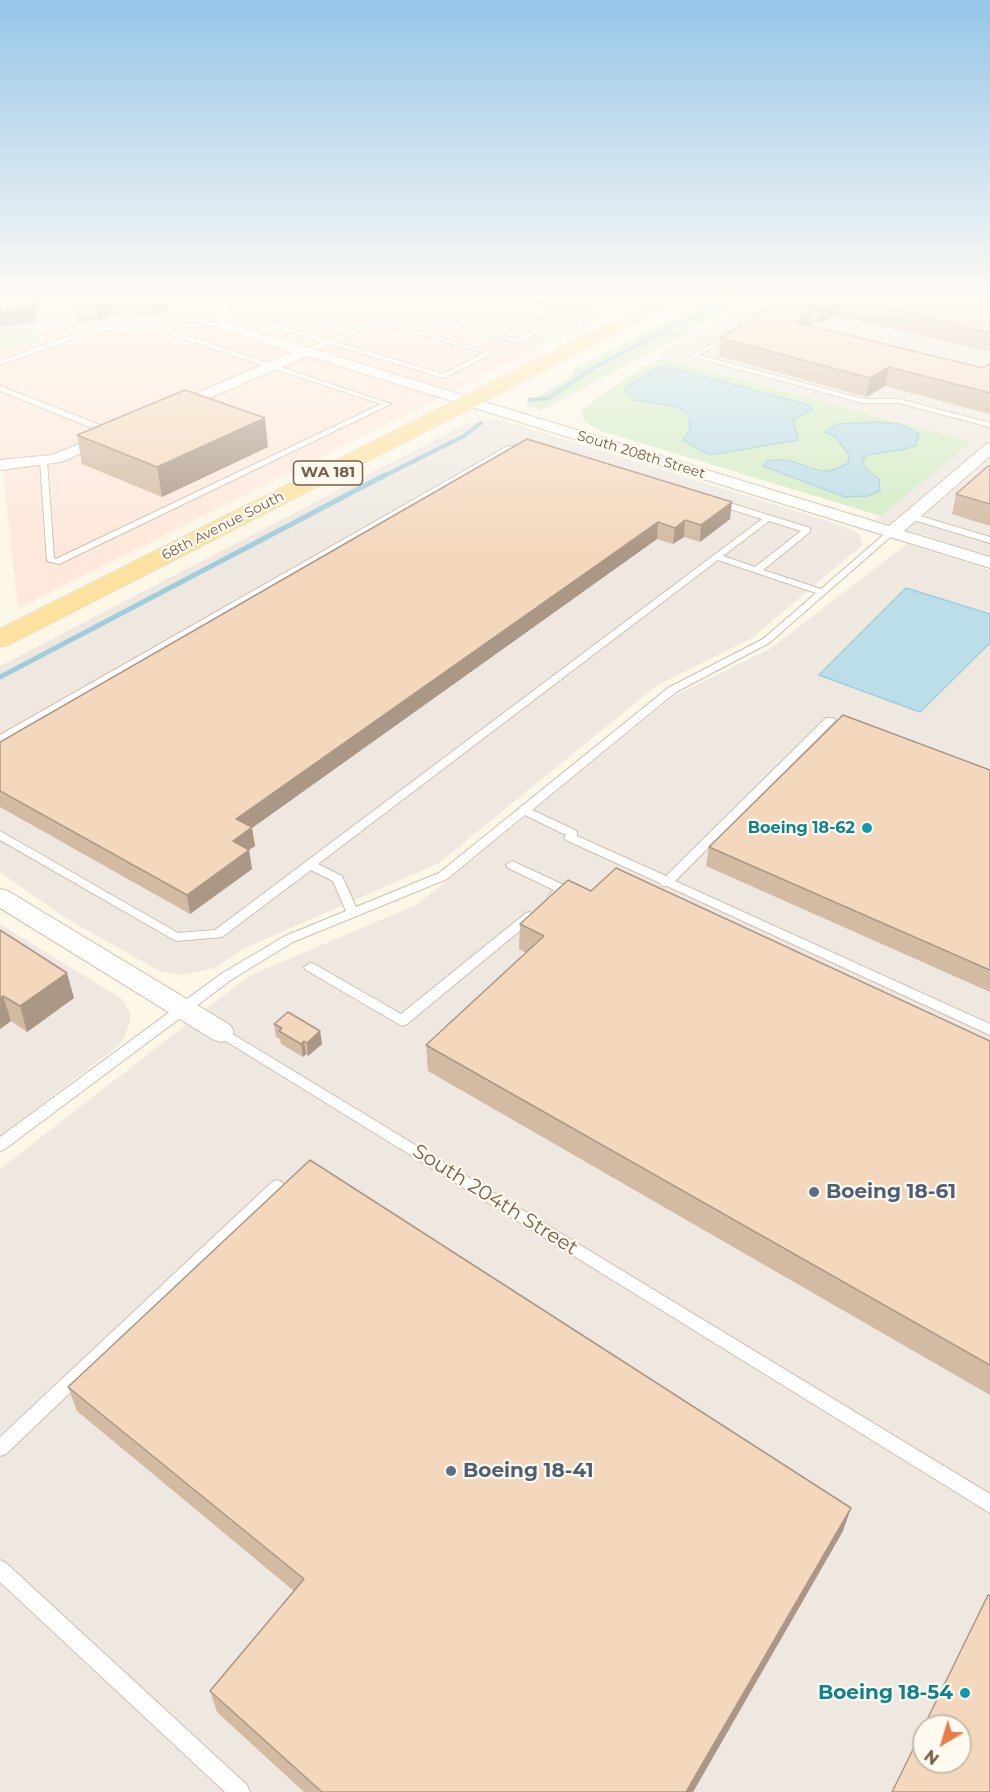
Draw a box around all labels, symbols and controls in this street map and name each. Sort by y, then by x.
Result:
street label: South 208th Street [575,428,707,482]
road number: WA 181 [294,461,362,485]
street label: 68th Avenue South [159,488,287,564]
place label: Boeing 18-62 [748,818,855,838]
marker: Boeing 18-62 [860,821,874,835]
street label: South 204th Street [408,1139,582,1261]
place label: Boeing 18-61 [826,1180,956,1204]
marker: Boeing 18-61 [807,1185,821,1199]
place label: Boeing 18-41 [463,1459,594,1483]
marker: Boeing 18-41 [444,1464,458,1478]
place label: Boeing 18-54 [818,1681,953,1705]
marker: Boeing 18-54 [958,1686,972,1700]
north arrow [912,1714,972,1774]
text: N [921,1746,943,1768]

